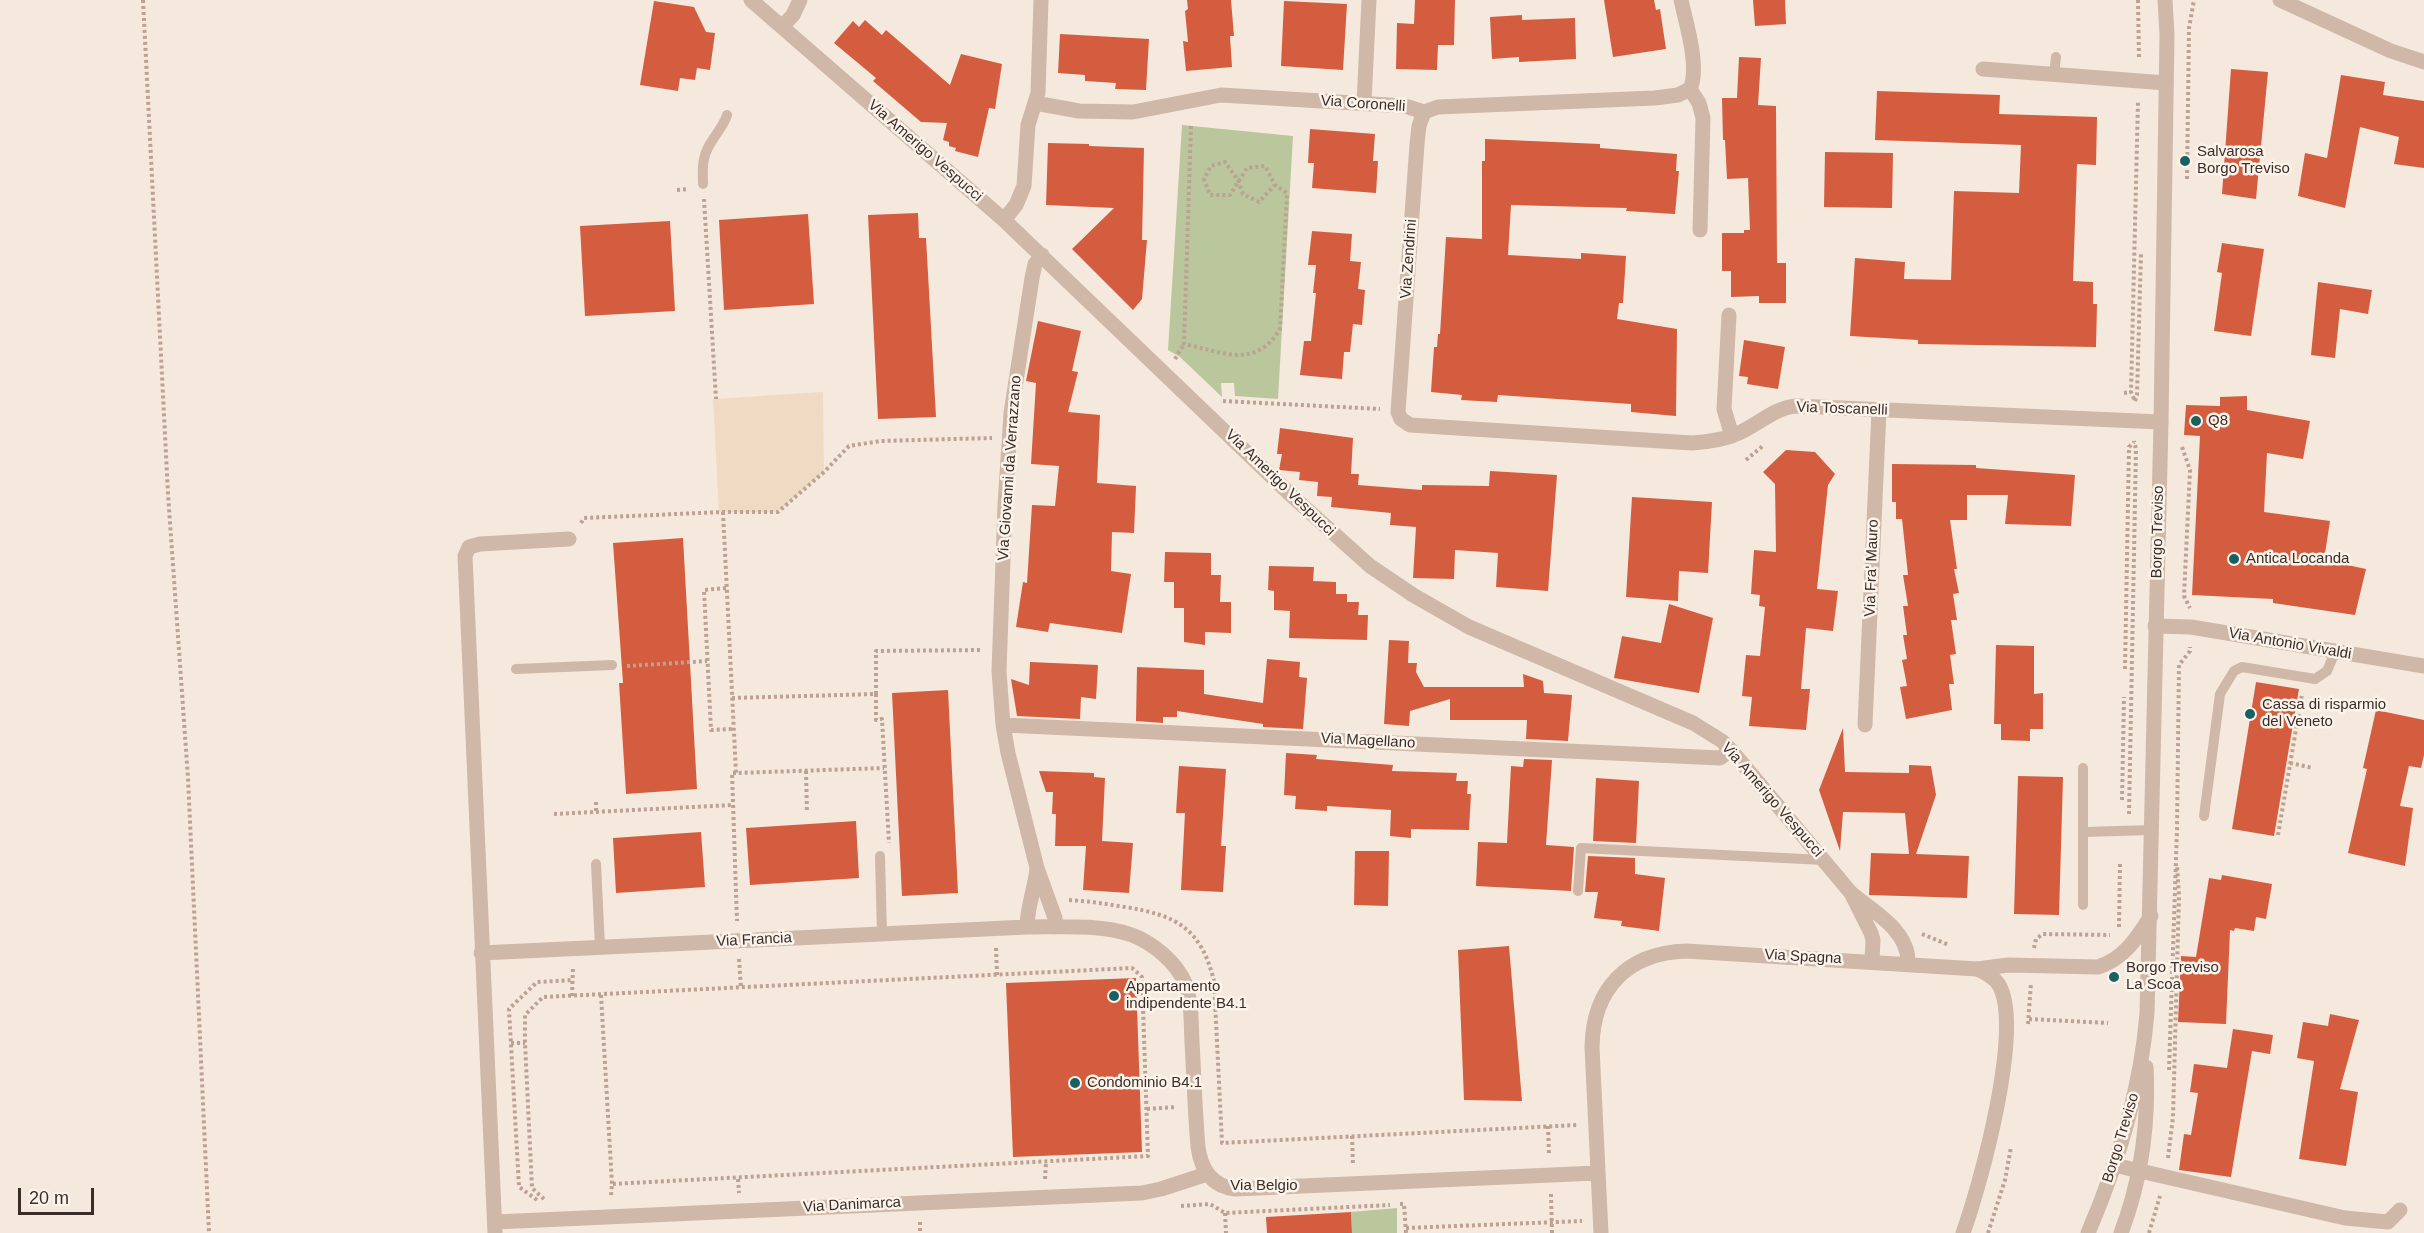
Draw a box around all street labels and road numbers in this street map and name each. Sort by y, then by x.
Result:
street label: Via Coronelli [1320,92,1406,116]
street label: Via Amerigo Vespucci [864,96,986,206]
street label: Via Zendrini [1397,219,1421,299]
street label: Via Giovanni da Verrazzano [995,375,1025,561]
street label: Via Toscanelli [1796,398,1888,420]
street label: Via Amerigo Vespucci [1221,426,1339,540]
street label: Borgo Treviso [2148,485,2168,579]
street label: Via Fra' Mauro [1861,519,1883,617]
street label: Via Antonio Vivaldi [2227,624,2353,664]
street label: Via Magellano [1320,730,1416,752]
street label: Via Amerigo Vespucci [1717,739,1827,861]
street label: Via Francia [716,929,792,951]
street label: Via Spagna [1764,946,1842,968]
street label: Borgo Treviso [2099,1091,2143,1185]
street label: Via Belgio [1230,1177,1298,1195]
street label: Via Danimarca [803,1193,901,1217]

